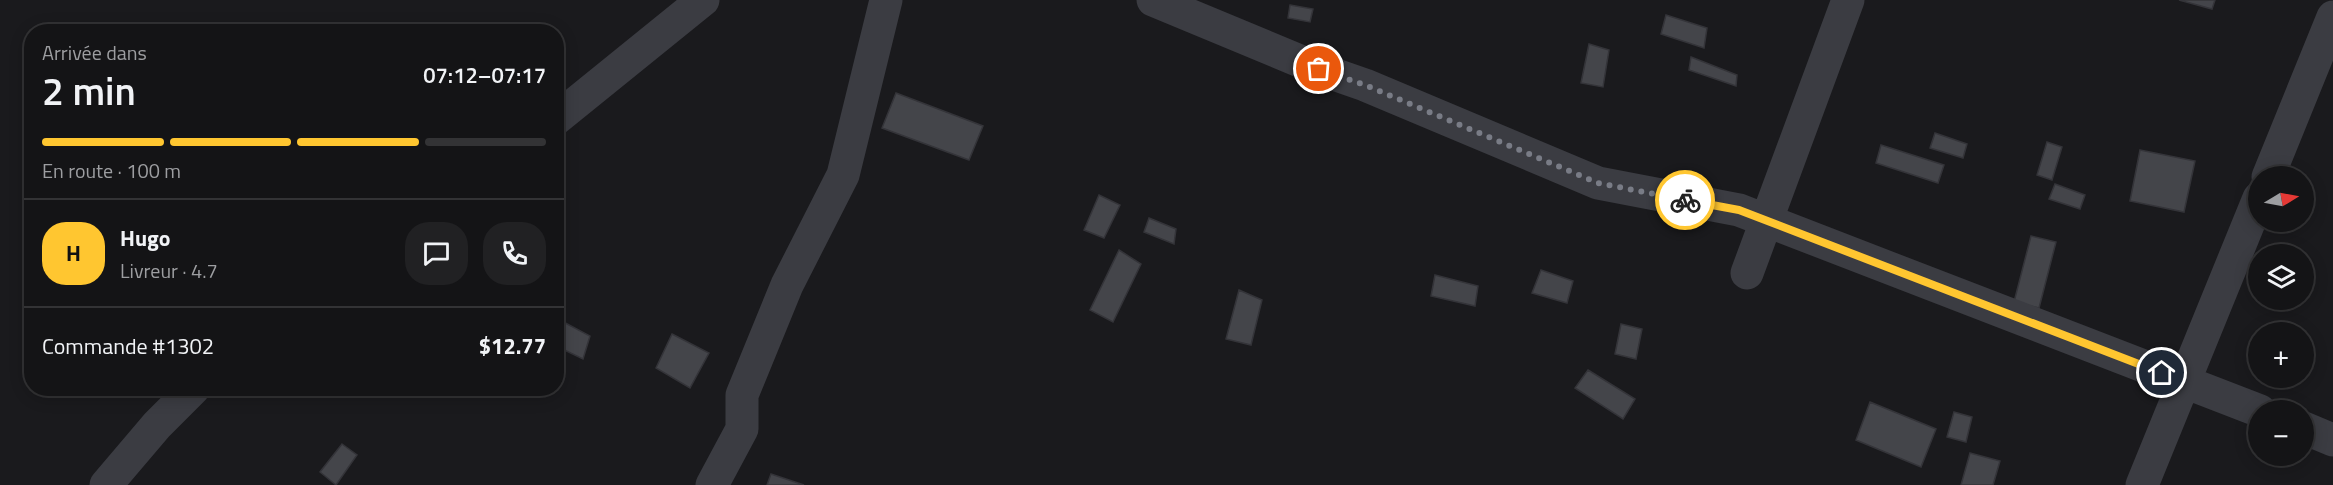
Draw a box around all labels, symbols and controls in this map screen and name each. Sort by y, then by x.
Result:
text: Arrivée dans [42,37,147,68]
pin [1293,43,1344,94]
icon: bag [1302,52,1335,85]
text: 07:12–07:17 [423,58,546,92]
text: 2 min [42,61,136,120]
text: En route · 100 m [42,155,181,186]
north arrow [2248,166,2314,232]
map controls [2248,166,2314,466]
courier [1655,170,1715,230]
icon: bike [1669,184,1702,217]
text: Hugo [120,221,171,255]
button: chat [405,222,468,285]
button: phone [483,222,546,285]
text: H [66,236,81,270]
button: layers [2248,244,2314,310]
text: Livreur · 4.7 [120,255,218,286]
button: + [2248,322,2314,388]
text: Commande #1302 [42,329,214,363]
text: $12.77 [479,329,546,363]
pin [2136,347,2187,398]
icon: home [2145,356,2178,389]
button: − [2248,400,2314,466]

